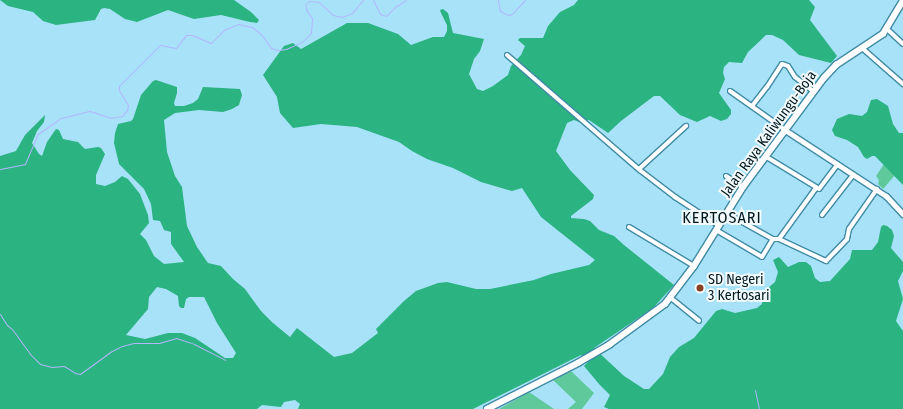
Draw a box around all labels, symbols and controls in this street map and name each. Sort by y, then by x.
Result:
street label: Jalan Raya Kaliwungu-Boja [718,68,820,200]
district label: KERTOSARI [682,208,762,228]
place label: SD Negeri 3 Kertosari [708,272,770,304]
marker: SD Negeri 3 Kertosari [695,283,705,293]

